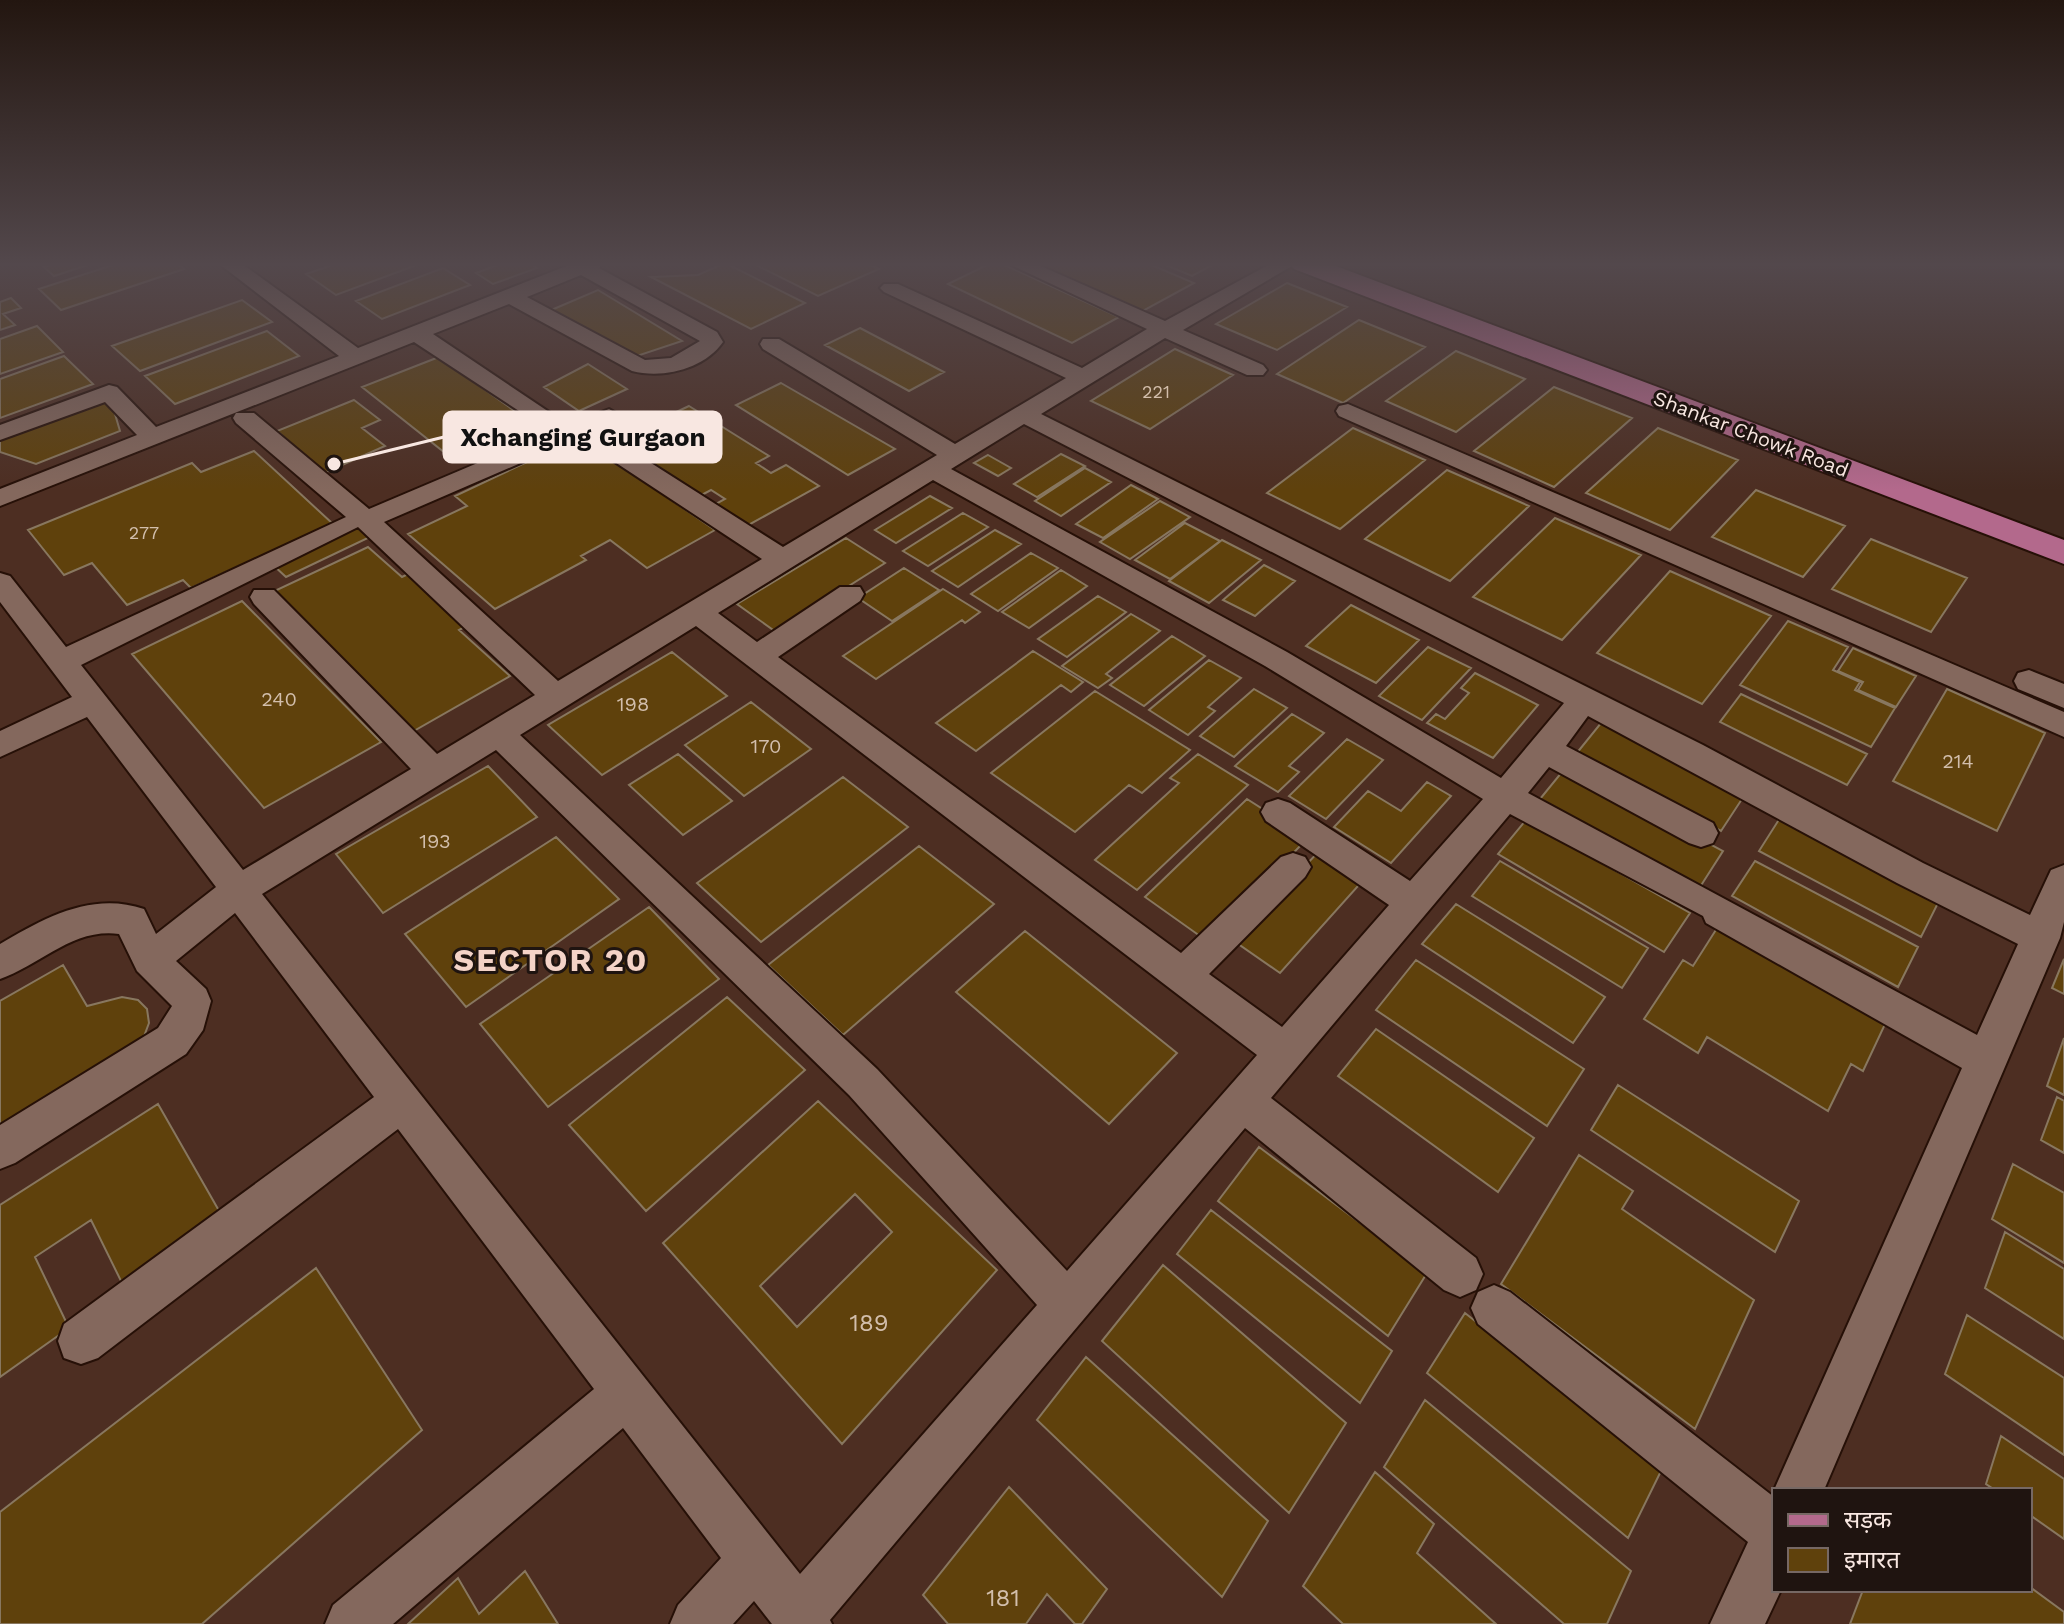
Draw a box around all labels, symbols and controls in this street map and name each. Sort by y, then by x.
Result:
house number: 221 [1142,381,1170,402]
street label: Shankar Chowk Road [1650,386,1852,482]
callout: Xchanging Gurgaon [444,412,721,462]
text: Xchanging Gurgaon [460,422,706,452]
house number: 277 [129,522,159,543]
house number: 240 [261,687,297,711]
house number: 198 [617,692,649,716]
house number: 170 [750,734,782,758]
house number: 214 [1942,749,1974,773]
house number: 193 [419,829,451,853]
district label: SECTOR 20 [454,941,648,979]
house number: 189 [850,1309,888,1337]
legend [1772,1488,2032,1592]
text: सड़क [1844,1506,1892,1534]
text: इमारत [1844,1546,1901,1574]
house number: 181 [986,1584,1020,1612]

